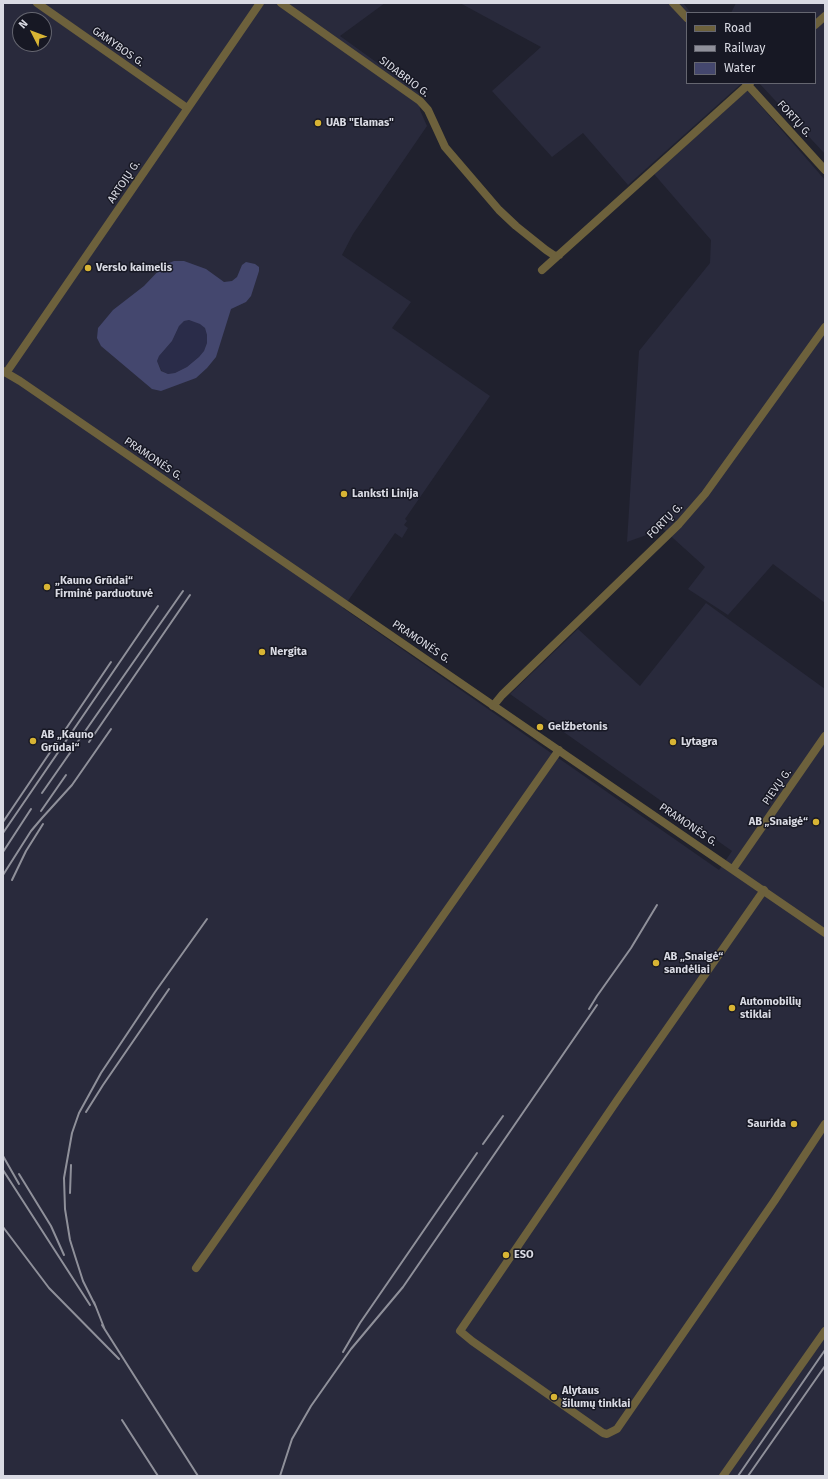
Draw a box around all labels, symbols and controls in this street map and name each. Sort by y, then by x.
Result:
north arrow [12,12,52,52]
legend [686,12,816,84]
text: N [16,17,31,31]
text: Road [724,21,752,35]
street label: GAMYBOS G. [89,24,147,70]
text: Railway [724,41,765,55]
street label: SIDABRIO G. [376,54,432,100]
text: Water [724,61,755,75]
street label: FORTŲ G. [774,98,814,140]
place label: UAB "Elamas" [326,116,394,130]
marker: UAB "Elamas" [313,118,323,128]
street label: ARTOJŲ G. [105,158,143,206]
place label: Verslo kaimelis [96,261,172,275]
marker: Verslo kaimelis [83,263,93,273]
street label: PRAMONĖS G. [121,435,185,483]
place label: Lanksti Linija [352,487,419,501]
marker: Lanksti Linija [339,489,349,499]
street label: FORTŲ G. [645,501,685,541]
place label: „Kauno Grūdai“ Firminė parduotuvė [55,574,153,600]
marker: „Kauno Grūdai“ Firminė parduotuvė [42,582,52,592]
street label: PRAMONĖS G. [389,618,453,666]
place label: Nergita [270,645,307,659]
marker: Nergita [257,647,267,657]
place label: Gelžbetonis [548,720,607,734]
marker: Gelžbetonis [535,722,545,732]
place label: AB „Kauno Grūdai“ [41,728,94,754]
place label: Lytagra [681,735,718,749]
marker: AB „Kauno Grūdai“ [28,736,38,746]
marker: Lytagra [668,737,678,747]
street label: PIEVŲ G. [760,766,794,808]
street label: PRAMONĖS G. [656,801,720,849]
place label: AB „Snaigė“ [749,815,808,829]
marker: AB „Snaigė“ [811,817,821,827]
place label: AB „Snaigė“ sandėliai [664,950,723,976]
marker: AB „Snaigė“ sandėliai [651,958,661,968]
place label: Automobilių stiklai [740,995,801,1021]
marker: Automobilių stiklai [727,1003,737,1013]
place label: Saurida [747,1117,786,1131]
marker: Saurida [789,1119,799,1129]
place label: ESO [514,1248,534,1262]
marker: ESO [501,1250,511,1260]
place label: Alytaus šilumų tinklai [562,1384,630,1410]
marker: Alytaus šilumų tinklai [549,1392,559,1402]

